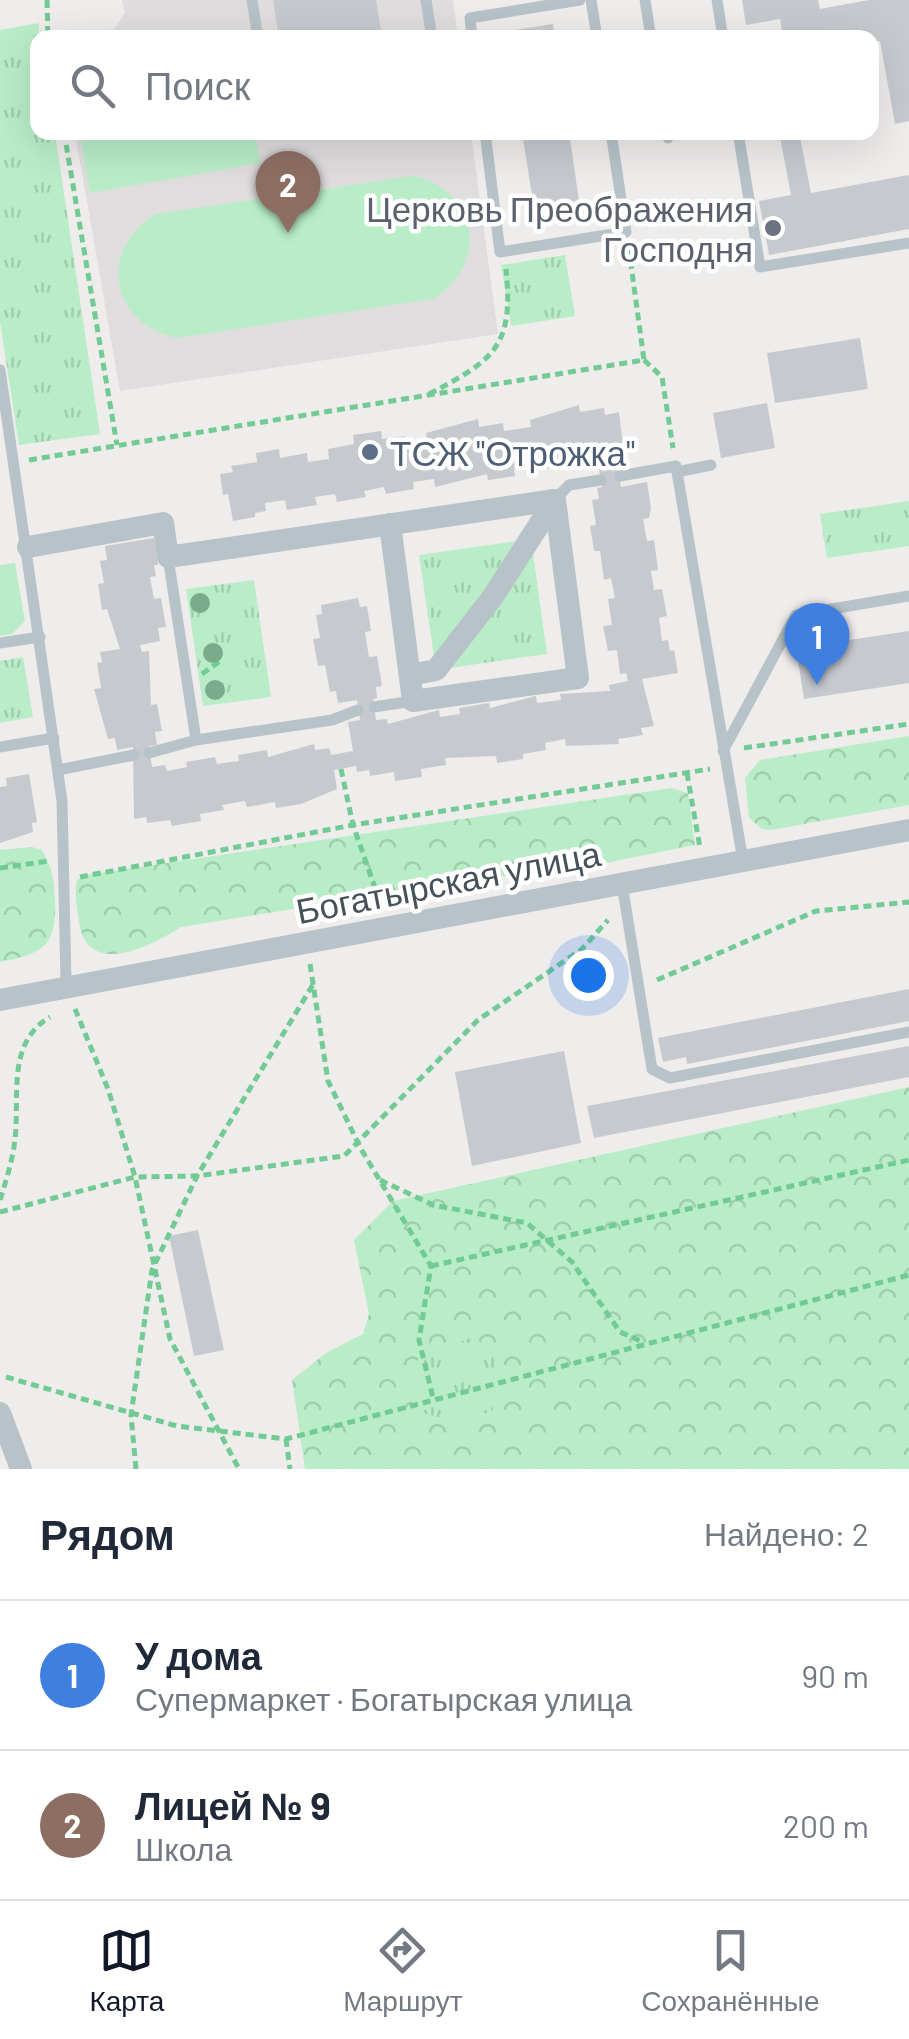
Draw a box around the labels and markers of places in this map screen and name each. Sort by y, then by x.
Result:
pin: 2 [256,150,320,233]
place label: Церковь Преображения Господня [366,187,753,269]
marker: Церковь Преображения Господня [762,217,784,239]
place label: ТСЖ "Отрожка" [390,431,635,473]
marker: ТСЖ "Отрожка" [359,441,381,463]
pin: 1 [784,602,850,685]

